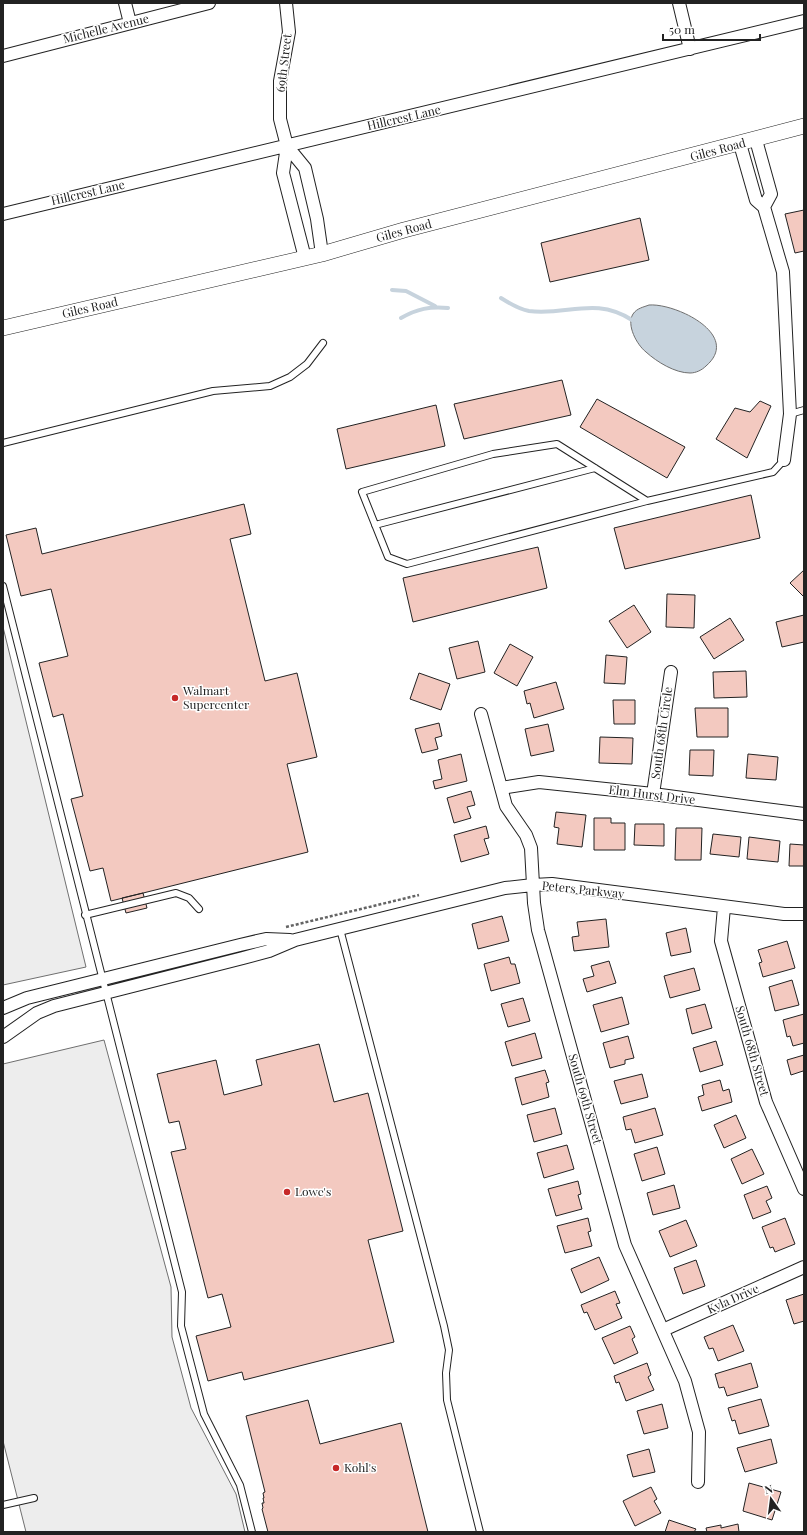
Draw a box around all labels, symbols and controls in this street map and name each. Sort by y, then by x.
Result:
street label: Michelle Avenue [61,10,150,46]
scale bar [663,16,760,42]
text: 50 m [669,21,695,37]
street label: 69th Street [271,32,295,93]
street label: Hillcrest Lane [365,101,442,133]
street label: Giles Road [688,134,747,164]
street label: Hillcrest Lane [49,176,126,208]
street label: Giles Road [374,215,433,245]
street label: Giles Road [60,293,119,321]
place label: Walmart Supercenter [182,682,250,712]
street label: South 68th Circle [647,686,675,780]
marker: Walmart Supercenter [170,693,180,703]
street label: Elm Hurst Drive [608,781,696,807]
street label: Peters Parkway [541,877,625,901]
street label: South 68th Street [732,1004,774,1098]
street label: South 69th Street [565,1052,607,1146]
place label: Lowe's [295,1183,331,1199]
marker: Lowe's [282,1187,292,1197]
street label: Kyla Drive [704,1280,761,1317]
place label: Kohl's [344,1459,376,1475]
marker: Kohl's [331,1463,341,1473]
north arrow [751,1479,791,1519]
text: N [763,1481,774,1497]

